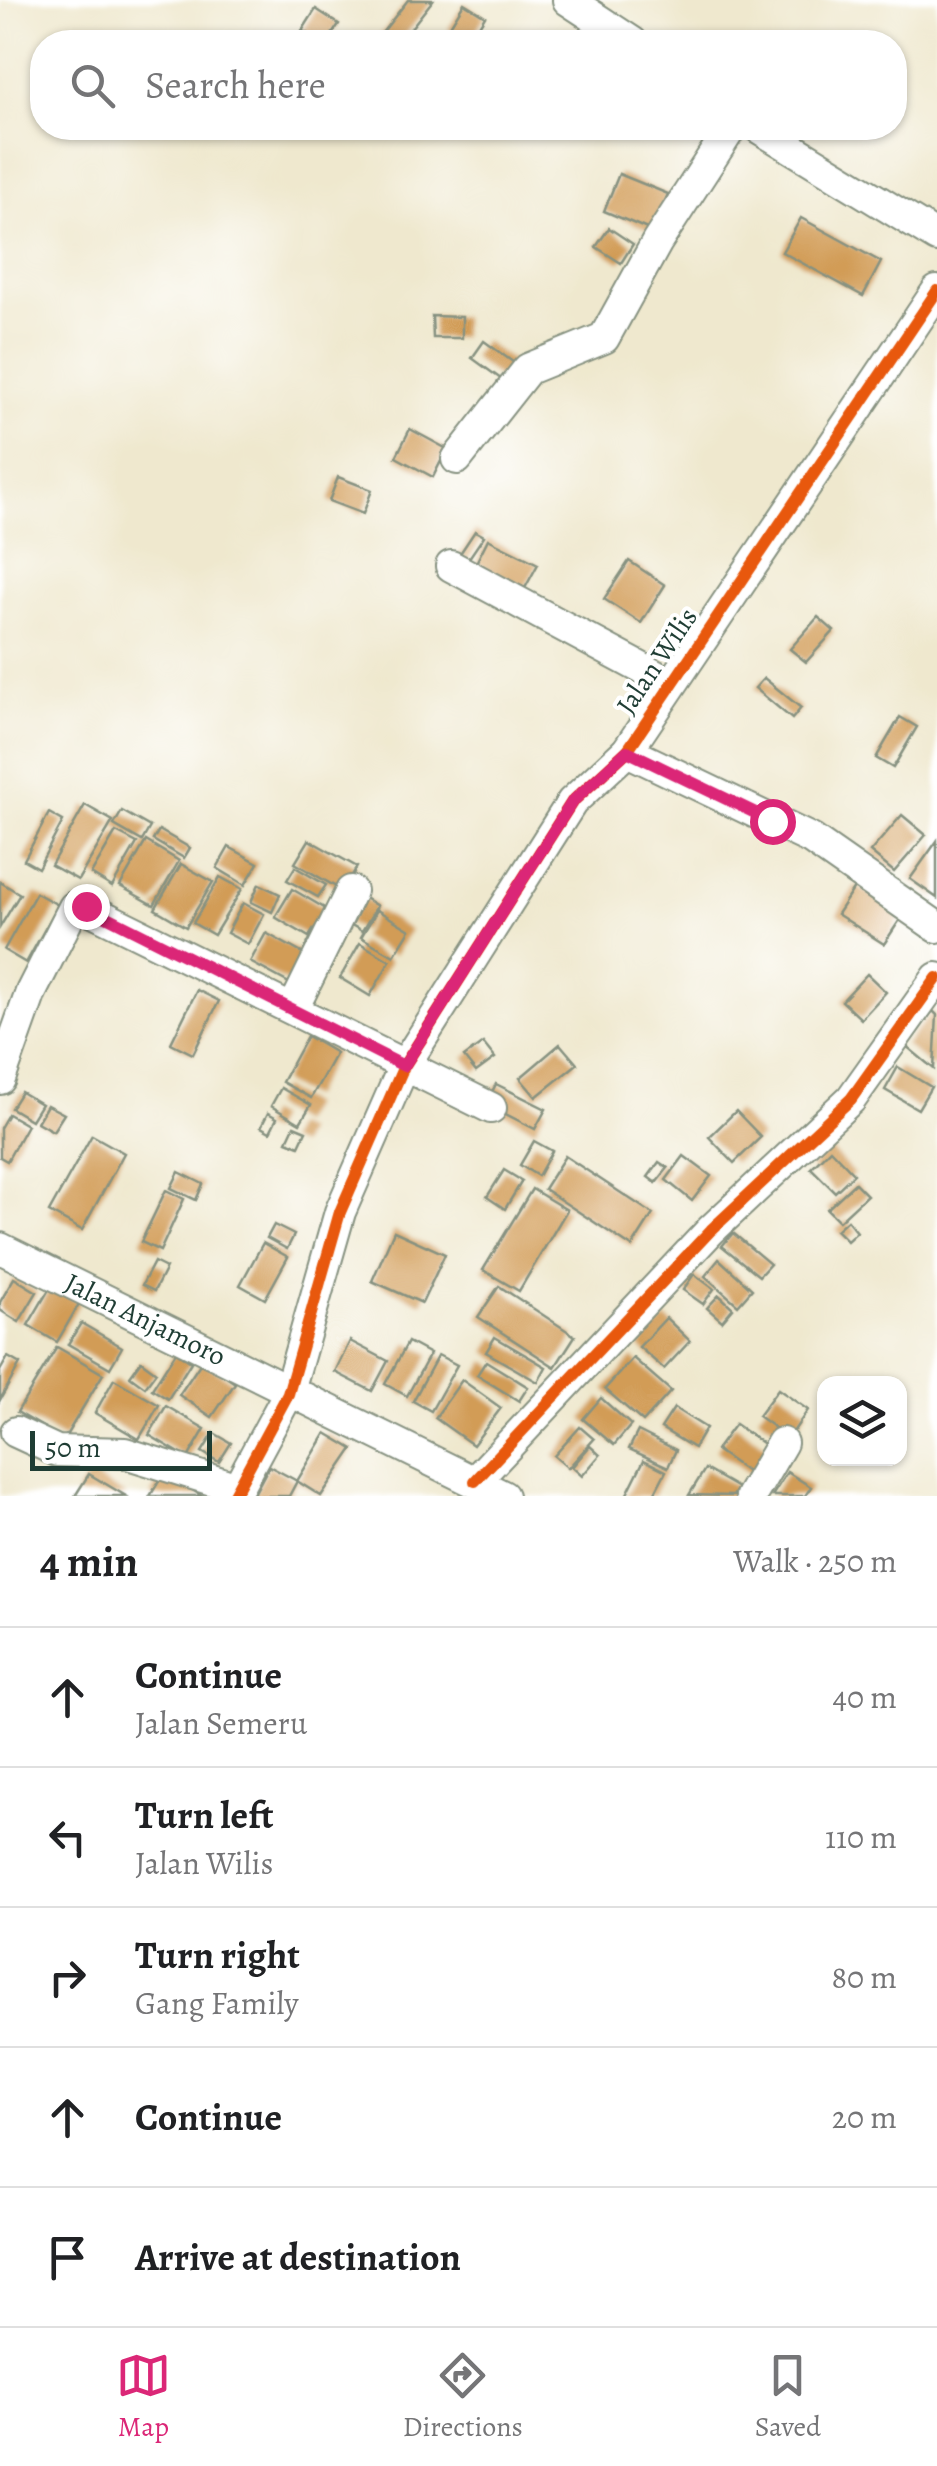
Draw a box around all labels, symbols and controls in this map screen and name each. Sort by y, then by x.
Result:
search box [30,30,907,140]
icon: search [65,58,120,113]
text: Search here [145,59,326,111]
street label: Jalan Wilis [607,600,707,722]
route start [750,799,796,845]
route end [64,884,110,930]
street label: Jalan Anjamoro [58,1264,232,1375]
map controls [817,1376,907,1466]
button: layers [817,1376,907,1466]
scale bar [30,1426,212,1470]
text: 50 m [45,1429,101,1467]
text: 4 min [40,1533,138,1590]
text: Walk · 250 m [733,1539,897,1583]
text: Continue [135,1649,282,1701]
icon: ahead [40,1670,95,1725]
text: 40 m [832,1675,897,1719]
text: Jalan Semeru [135,1701,307,1745]
text: Turn left [135,1789,274,1841]
icon: left [40,1810,95,1865]
text: 110 m [825,1815,897,1859]
text: Jalan Wilis [135,1841,273,1885]
text: Turn right [135,1929,300,1981]
icon: right [40,1950,95,2005]
text: 80 m [831,1955,897,1999]
text: Gang Family [135,1981,299,2025]
icon: ahead [40,2090,95,2145]
text: Continue [135,2091,282,2143]
text: 20 m [832,2095,897,2139]
icon: arrive [40,2230,95,2285]
text: Arrive at destination [135,2231,461,2283]
tab: Map [116,2348,171,2446]
tab: Directions [403,2348,523,2446]
tab: Saved [755,2348,821,2446]

